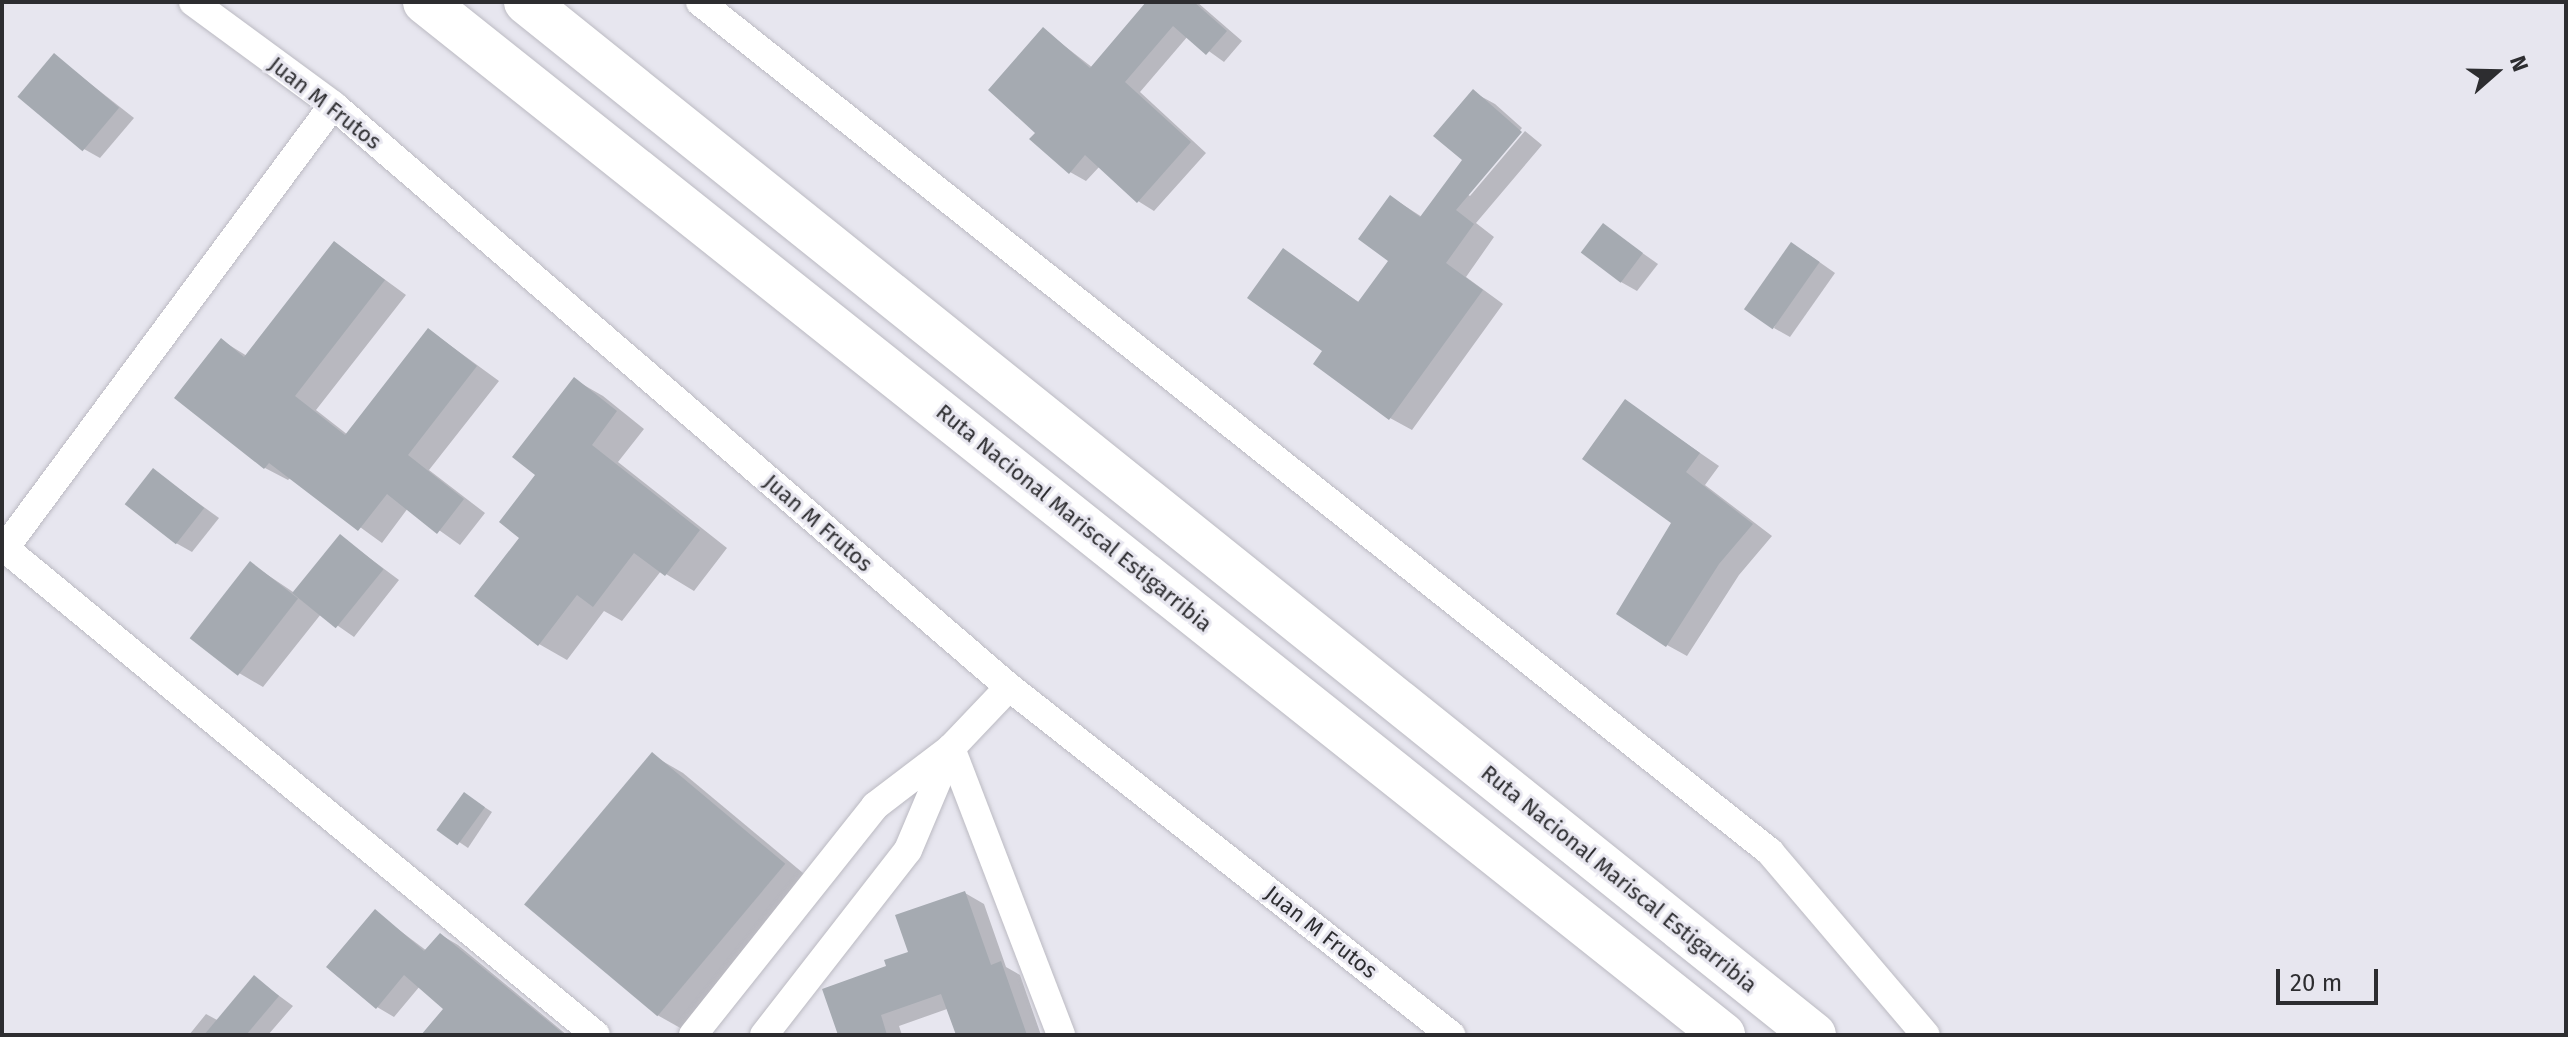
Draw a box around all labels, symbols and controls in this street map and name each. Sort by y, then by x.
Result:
north arrow [2456,32,2536,112]
street label: Juan M Frutos [264,51,386,155]
text: N [2504,52,2534,75]
street label: Ruta Nacional Mariscal Estigarribia [931,399,1217,637]
street label: Juan M Frutos [758,469,878,577]
street label: Ruta Nacional Mariscal Estigarribia [1476,760,1762,998]
street label: Juan M Frutos [1260,880,1382,984]
scale bar [2280,953,2382,1003]
text: 20 m [2290,969,2342,997]

